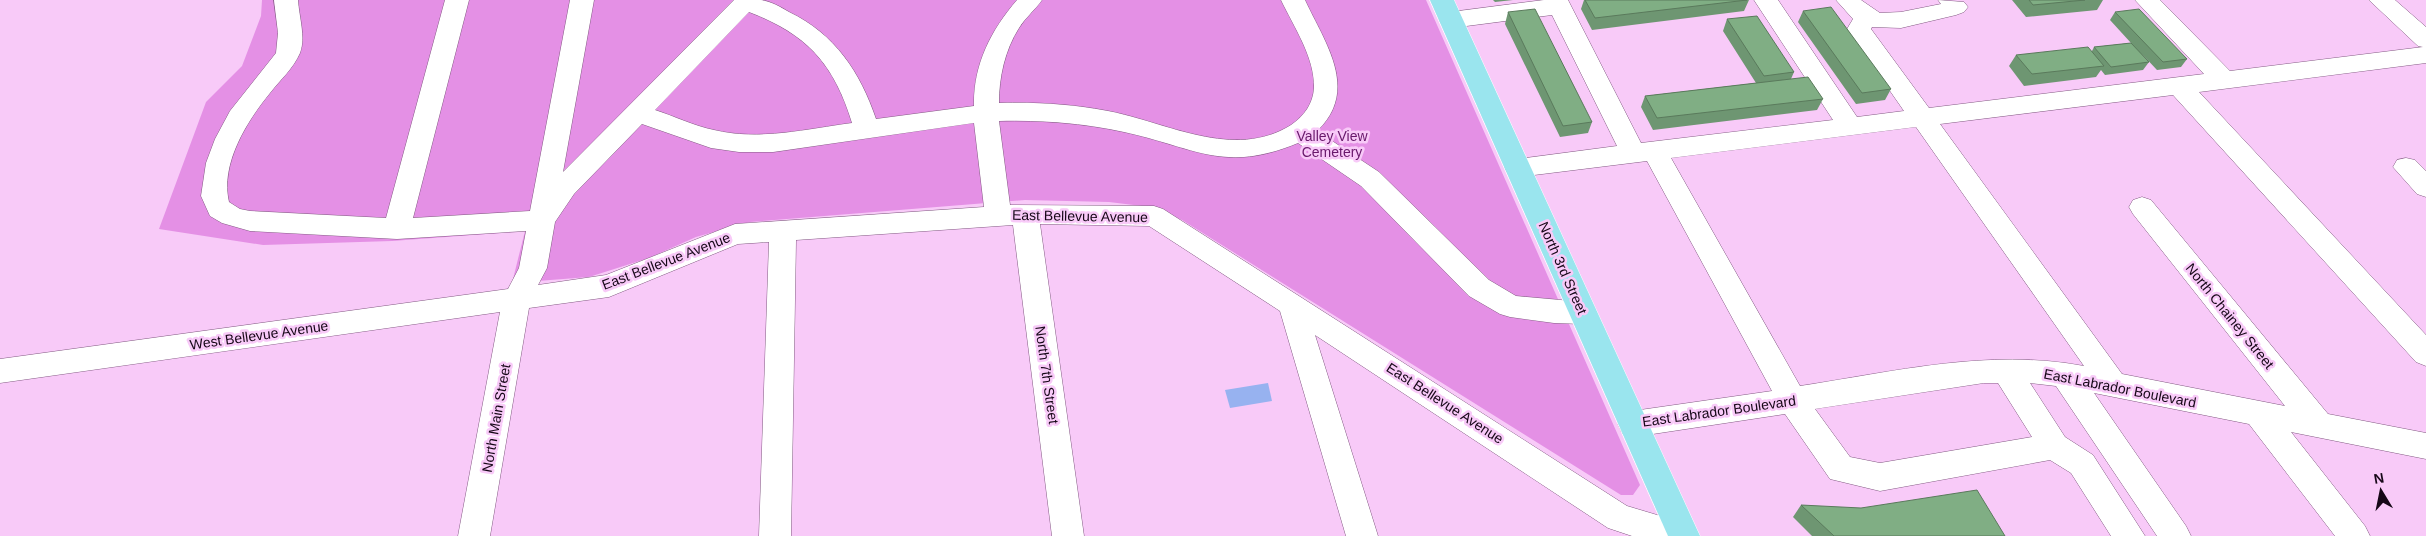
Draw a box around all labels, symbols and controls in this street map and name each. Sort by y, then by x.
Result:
park label: Valley View Cemetery [1296,128,1368,160]
street label: East Bellevue Avenue [1012,207,1148,225]
street label: North 3rd Street [1535,219,1591,317]
street label: East Bellevue Avenue [600,229,733,293]
street label: North Chainey Street [2183,260,2277,372]
street label: West Bellevue Avenue [189,317,329,353]
street label: North 7th Street [1032,325,1062,425]
street label: East Bellevue Avenue [1384,359,1507,447]
street label: North Main Street [479,362,513,473]
street label: East Labrador Boulevard [2042,365,2198,411]
street label: East Labrador Boulevard [1641,392,1797,430]
north arrow [2356,466,2406,516]
text: N [2372,469,2385,487]

